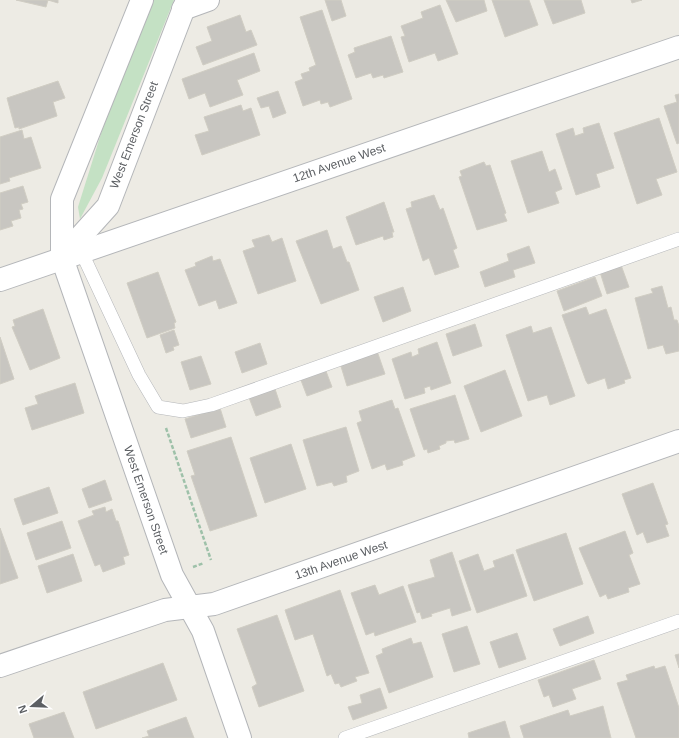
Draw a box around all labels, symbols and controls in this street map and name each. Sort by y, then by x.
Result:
street label: West Emerson Street [107,79,161,191]
street label: 12th Avenue West [291,140,388,185]
street label: West Emerson Street [121,444,171,557]
street label: 13th Avenue West [293,537,390,582]
north arrow [12,686,52,726]
text: N [16,703,30,715]

